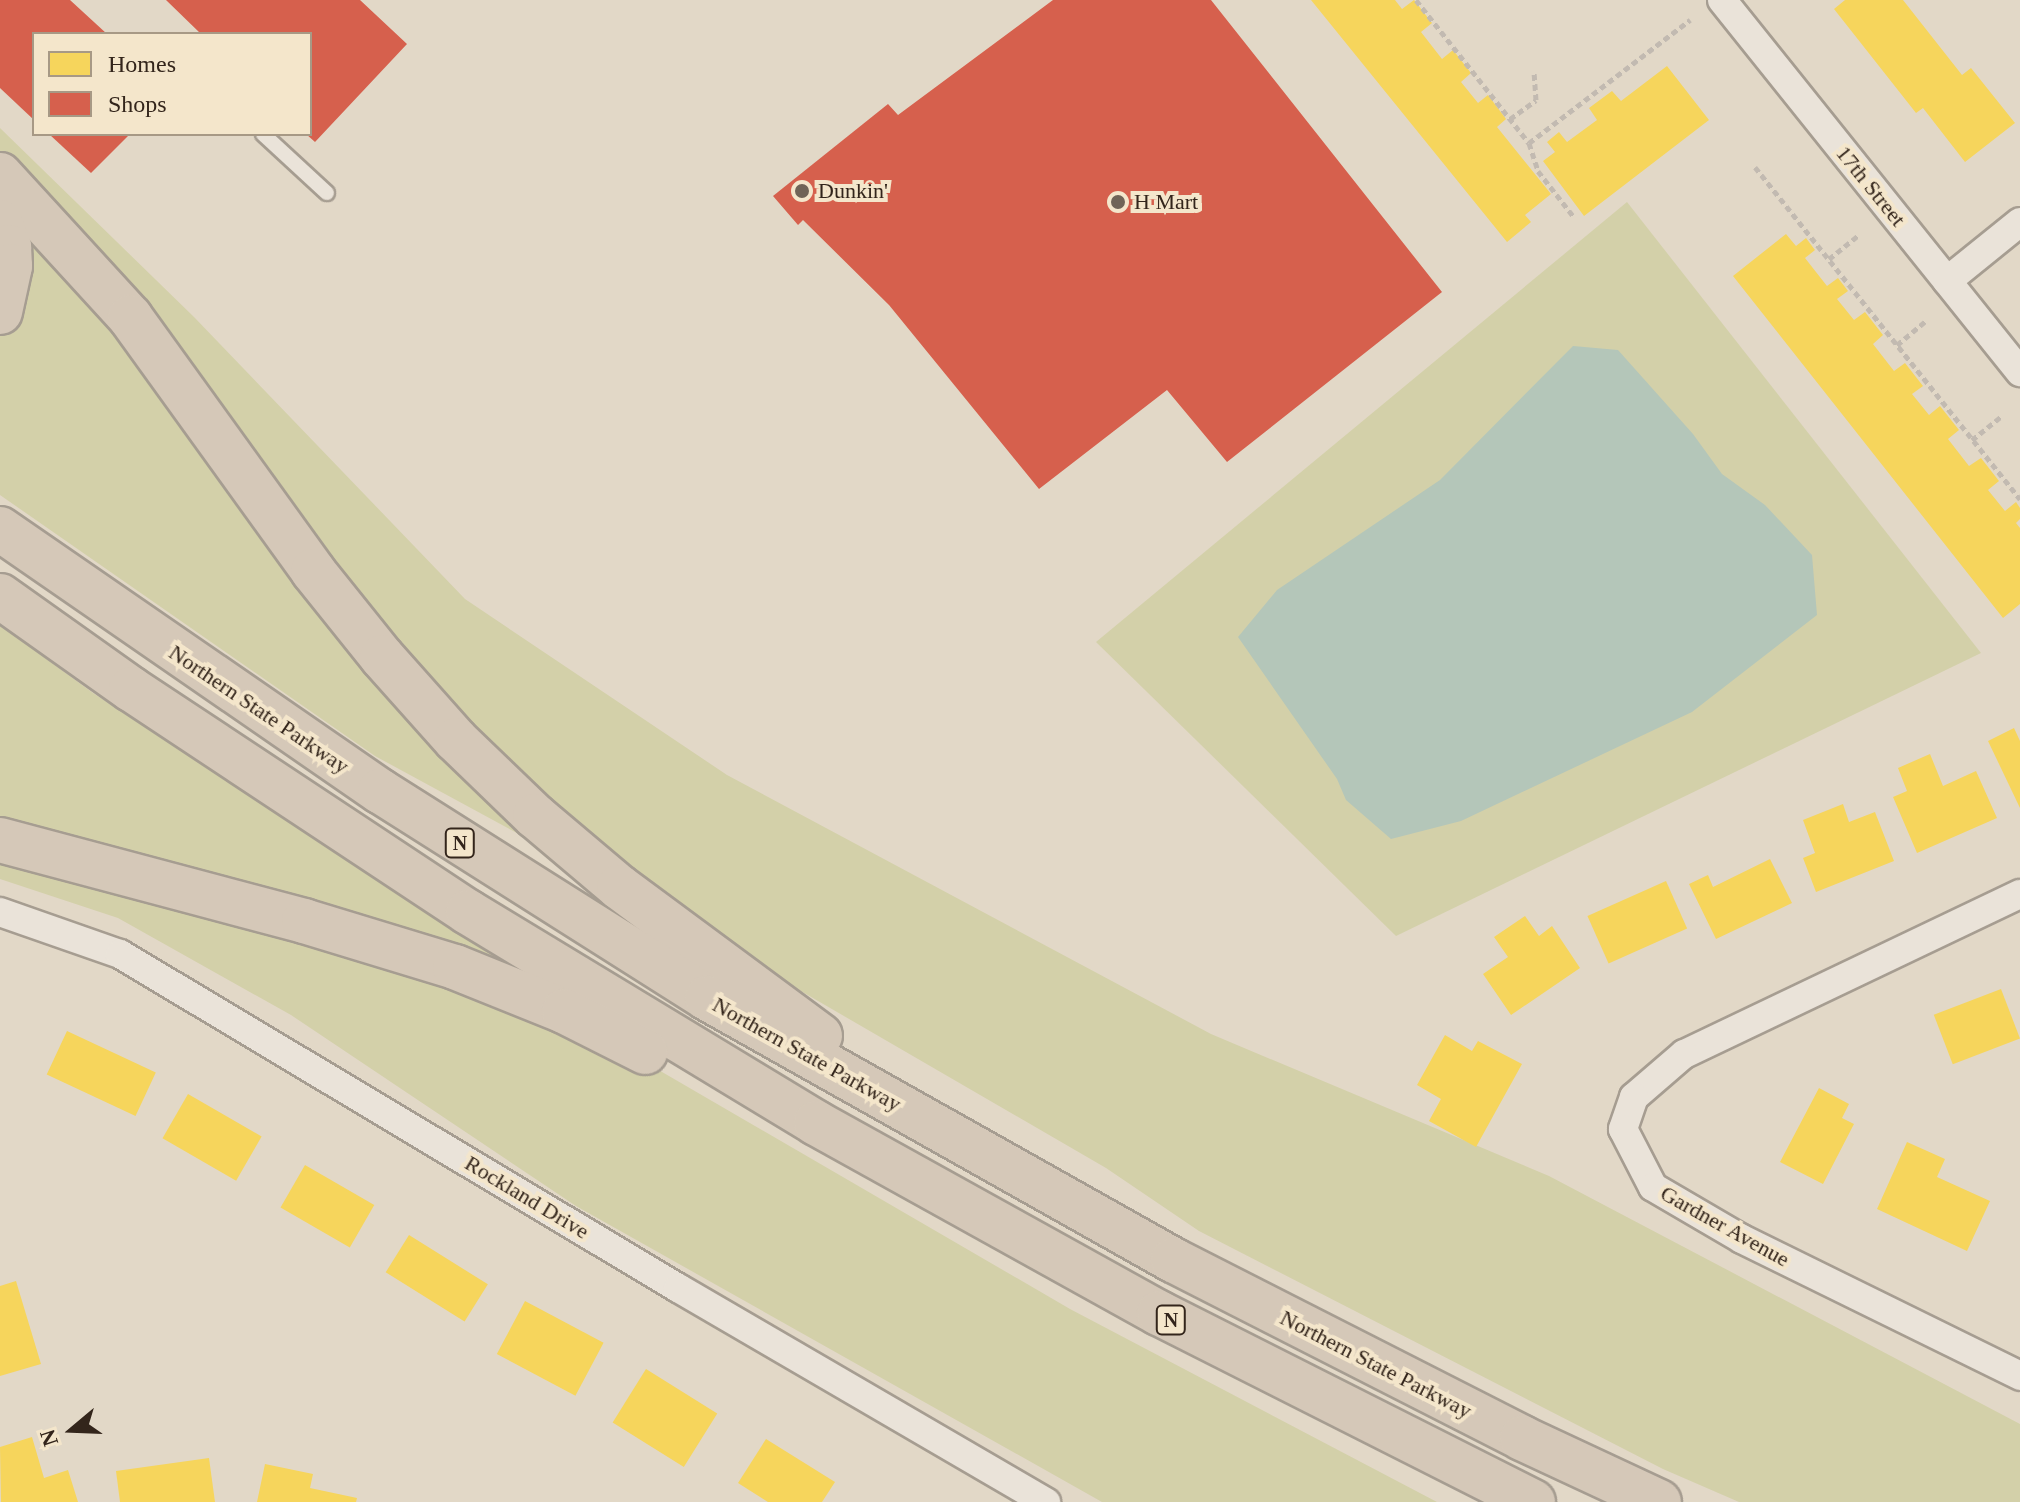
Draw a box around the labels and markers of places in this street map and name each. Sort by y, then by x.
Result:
place label: Dunkin' [818,178,888,204]
marker: Dunkin' [793,182,811,200]
place label: H Mart [1134,189,1198,215]
marker: H Mart [1109,193,1127,211]

